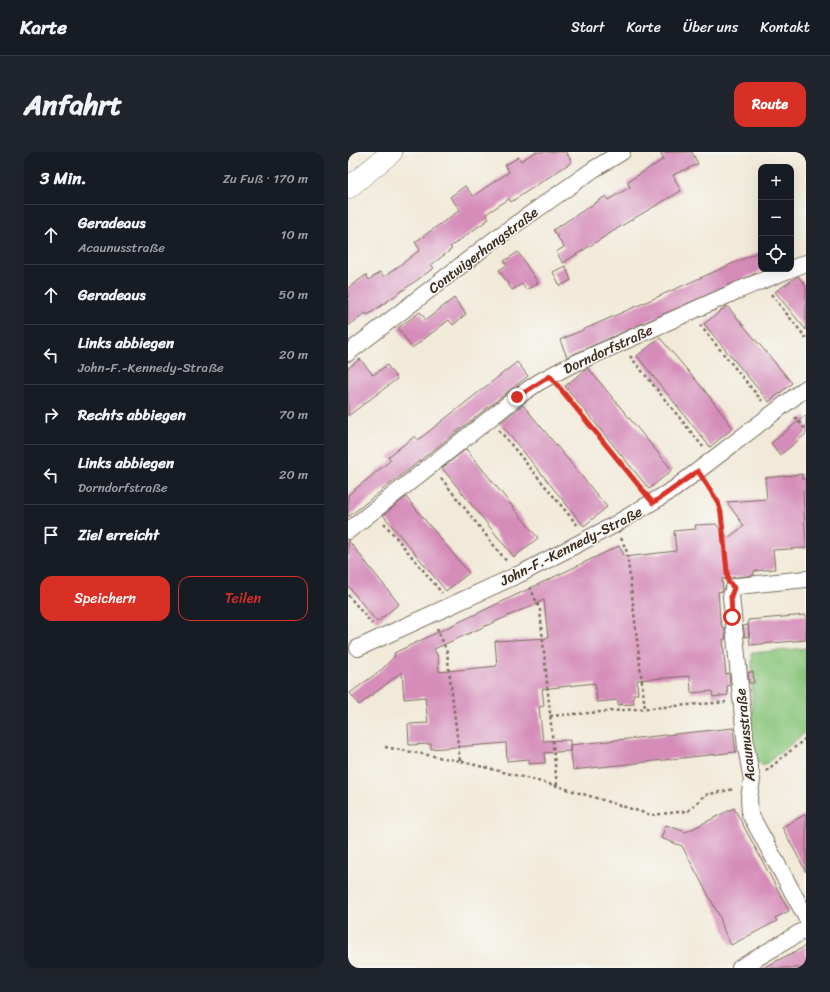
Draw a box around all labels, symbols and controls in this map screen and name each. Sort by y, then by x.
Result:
text: Karte [20,11,67,44]
text: Start [571,15,604,40]
text: Karte [626,15,661,40]
text: Über uns [683,15,738,40]
text: Kontakt [760,15,810,40]
text: Anfahrt [24,80,122,129]
button: Route [734,82,806,127]
text: 3 Min. [40,163,87,193]
map controls [758,164,794,272]
button: + [758,164,794,200]
text: Zu Fuß · 170 m [223,167,308,190]
street label: Contwigerhangstraße [423,200,544,300]
button: − [758,200,794,236]
text: Geradeaus [78,210,146,236]
text: 10 m [281,223,308,246]
icon: ahead [40,224,62,246]
text: Acaunusstraße [78,236,165,259]
button: locate [758,236,794,272]
text: Geradeaus [78,282,146,308]
text: 50 m [278,283,308,306]
icon: ahead [40,284,62,306]
street label: Dorndorfstraße [559,318,657,381]
text: Links abbiegen [78,330,174,356]
text: 20 m [279,343,308,366]
icon: left [40,344,62,366]
text: John-F.-Kennedy-Straße [78,356,224,379]
route end [508,388,526,406]
text: Rechts abbiegen [78,402,186,428]
text: 70 m [279,403,308,426]
icon: right [40,404,62,426]
text: Links abbiegen [78,450,174,476]
text: 20 m [279,463,308,486]
icon: left [40,464,62,486]
text: Dorndorfstraße [78,476,168,499]
street label: John-F.-Kennedy-Straße [495,500,647,594]
text: Ziel erreicht [78,522,159,548]
icon: arrive [40,524,62,546]
button: Speichern [40,576,170,621]
button: Teilen [178,576,308,621]
route start [723,608,741,626]
street label: Acaunusstraße [728,687,763,784]

